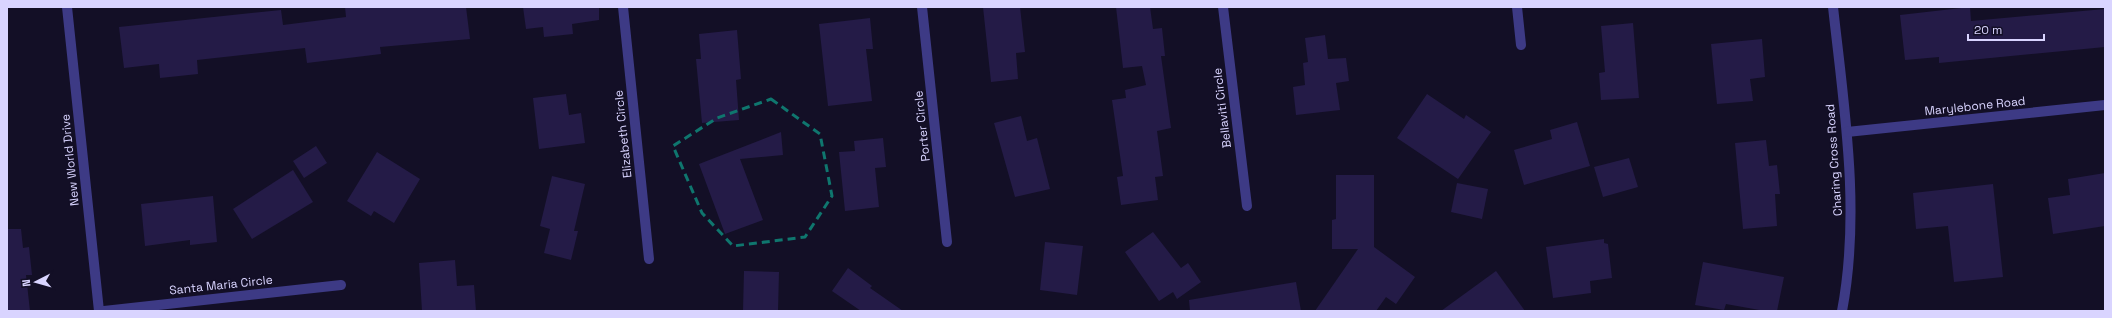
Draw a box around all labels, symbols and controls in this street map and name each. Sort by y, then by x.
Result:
scale bar [1968,16,2044,42]
text: 20 m [1974,22,2002,38]
street label: Bellaviti Circle [1209,67,1235,149]
street label: Elizabeth Circle [610,89,636,179]
street label: Porter Circle [910,90,934,162]
street label: Marylebone Road [1924,93,2026,119]
street label: Charing Cross Road [1822,103,1846,217]
street label: New World Drive [57,113,83,207]
north arrow [16,262,56,302]
street label: Santa Maria Circle [169,272,273,298]
text: N [19,279,33,287]

